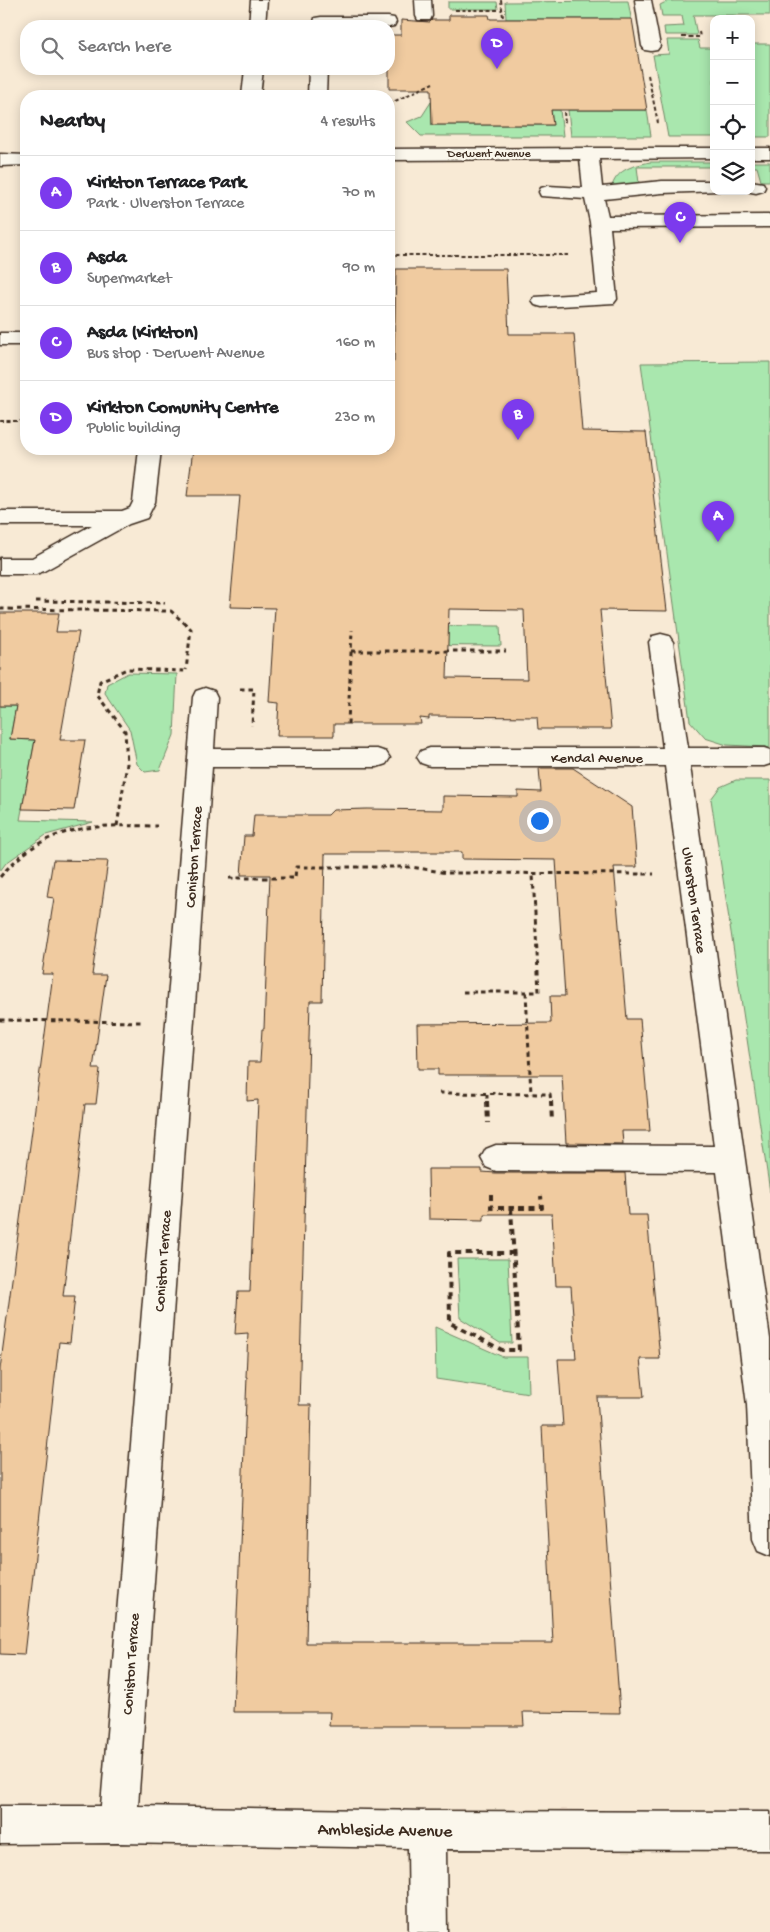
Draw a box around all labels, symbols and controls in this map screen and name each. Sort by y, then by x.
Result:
map controls [710,15,755,195]
button: + [710,15,755,60]
search box [20,20,395,75]
pin: D [481,28,513,69]
icon: search [38,34,66,62]
text: Search here [78,36,172,59]
button: − [710,60,755,105]
button: locate [710,105,755,150]
text: Nearby [40,110,105,135]
text: 4 results [320,113,375,132]
street label: Derwent Avenue [446,148,531,162]
button: layers [710,150,755,195]
text: Kirkton Terrace Park [87,172,246,195]
text: A [51,184,61,203]
text: 70 m [342,184,375,203]
text: Park · Ulverston Terrace [87,195,244,214]
pin: C [664,202,696,243]
text: Asda [87,247,127,270]
text: B [52,259,60,278]
text: 90 m [343,259,375,278]
text: Supermarket [87,270,172,289]
text: Asda (Kirkton) [87,322,199,345]
text: C [52,334,60,353]
text: 160 m [336,334,375,353]
text: Bus stop · Derwent Avenue [87,345,265,364]
text: Kirkton Comunity Centre [87,397,279,420]
pin: B [502,399,534,440]
text: D [51,409,61,428]
text: 230 m [335,409,375,428]
text: Public building [87,420,181,439]
pin: A [702,501,734,542]
street label: Kendal Avenue [551,750,643,768]
street label: Coniston Terrace [182,806,208,909]
your location [527,808,553,834]
street label: Ulverston Terrace [677,846,709,955]
street label: Coniston Terrace [151,1210,177,1313]
street label: Coniston Terrace [119,1613,145,1716]
street label: Ambleside Avenue [317,1820,453,1843]

